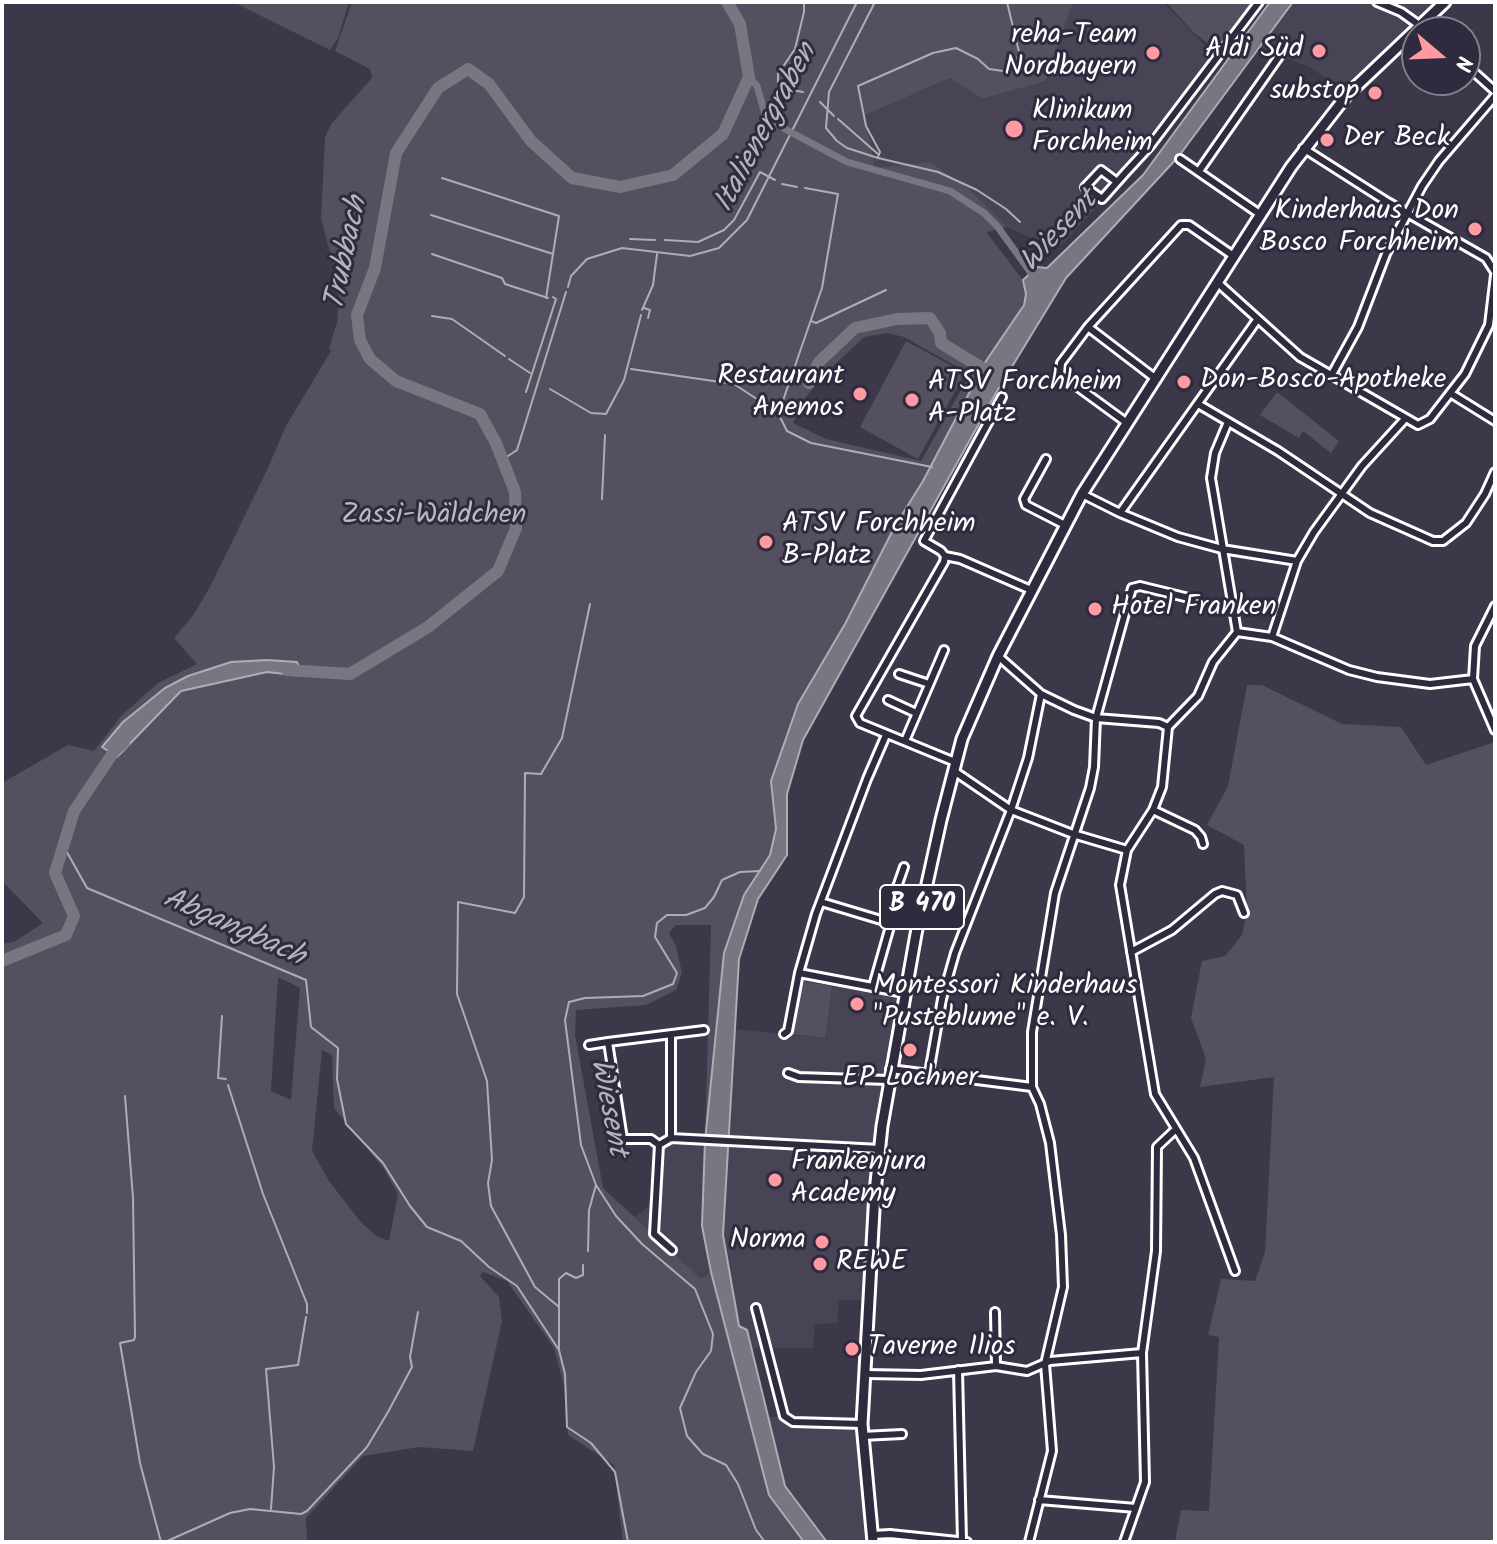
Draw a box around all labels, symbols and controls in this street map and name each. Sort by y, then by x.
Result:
north arrow [1401,16,1481,96]
place label: reha-Team Nordbayern [1004,20,1137,86]
place label: Aldi Süd [1205,34,1303,68]
water label: Italienergraben [708,38,828,220]
marker: Aldi Süd [1310,42,1328,60]
marker: reha-Team Nordbayern [1144,44,1162,62]
text: N [1443,51,1481,76]
place label: substop [1270,76,1359,110]
marker: substop [1366,84,1384,102]
place label: Klinikum Forchheim [1032,96,1153,162]
marker: Klinikum Forchheim [1003,118,1025,140]
place label: Der Beck [1343,123,1450,157]
marker: Der Beck [1318,131,1336,149]
water label: Wiesent [1014,185,1108,281]
water label: Trubbach [319,194,379,314]
place label: Kinderhaus Don Bosco Forchheim [1260,196,1459,262]
marker: Kinderhaus Don Bosco Forchheim [1466,220,1484,238]
place label: Restaurant Anemos [718,361,844,427]
place label: Don-Bosco-Apotheke [1200,365,1446,399]
place label: ATSV Forchheim A-Platz [928,367,1122,433]
marker: Don-Bosco-Apotheke [1175,373,1193,391]
marker: Restaurant Anemos [851,385,869,403]
marker: ATSV Forchheim A-Platz [903,391,921,409]
park label: Zassi-Wäldchen [342,500,526,534]
place label: ATSV Forchheim B-Platz [782,509,976,575]
marker: ATSV Forchheim B-Platz [757,533,775,551]
place label: Hotel Franken [1111,592,1277,626]
marker: Hotel Franken [1086,600,1104,618]
water label: Abgangbach [156,883,310,977]
road number: B 470 [880,885,964,929]
place label: Montessori Kinderhaus "Pusteblume" e. V. [873,971,1137,1037]
marker: Montessori Kinderhaus "Pusteblume" e. V. [848,995,866,1013]
marker: EP Lochner [901,1041,919,1059]
water label: Wiesent [579,1056,633,1160]
place label: EP Lochner [842,1063,978,1097]
place label: Frankenjura Academy [791,1147,927,1213]
marker: Frankenjura Academy [766,1171,784,1189]
place label: Norma [730,1225,806,1259]
marker: Norma [813,1233,831,1251]
place label: REWE [836,1247,907,1281]
marker: REWE [811,1255,829,1273]
place label: Taverne Ilios [868,1332,1015,1366]
marker: Taverne Ilios [843,1340,861,1358]

